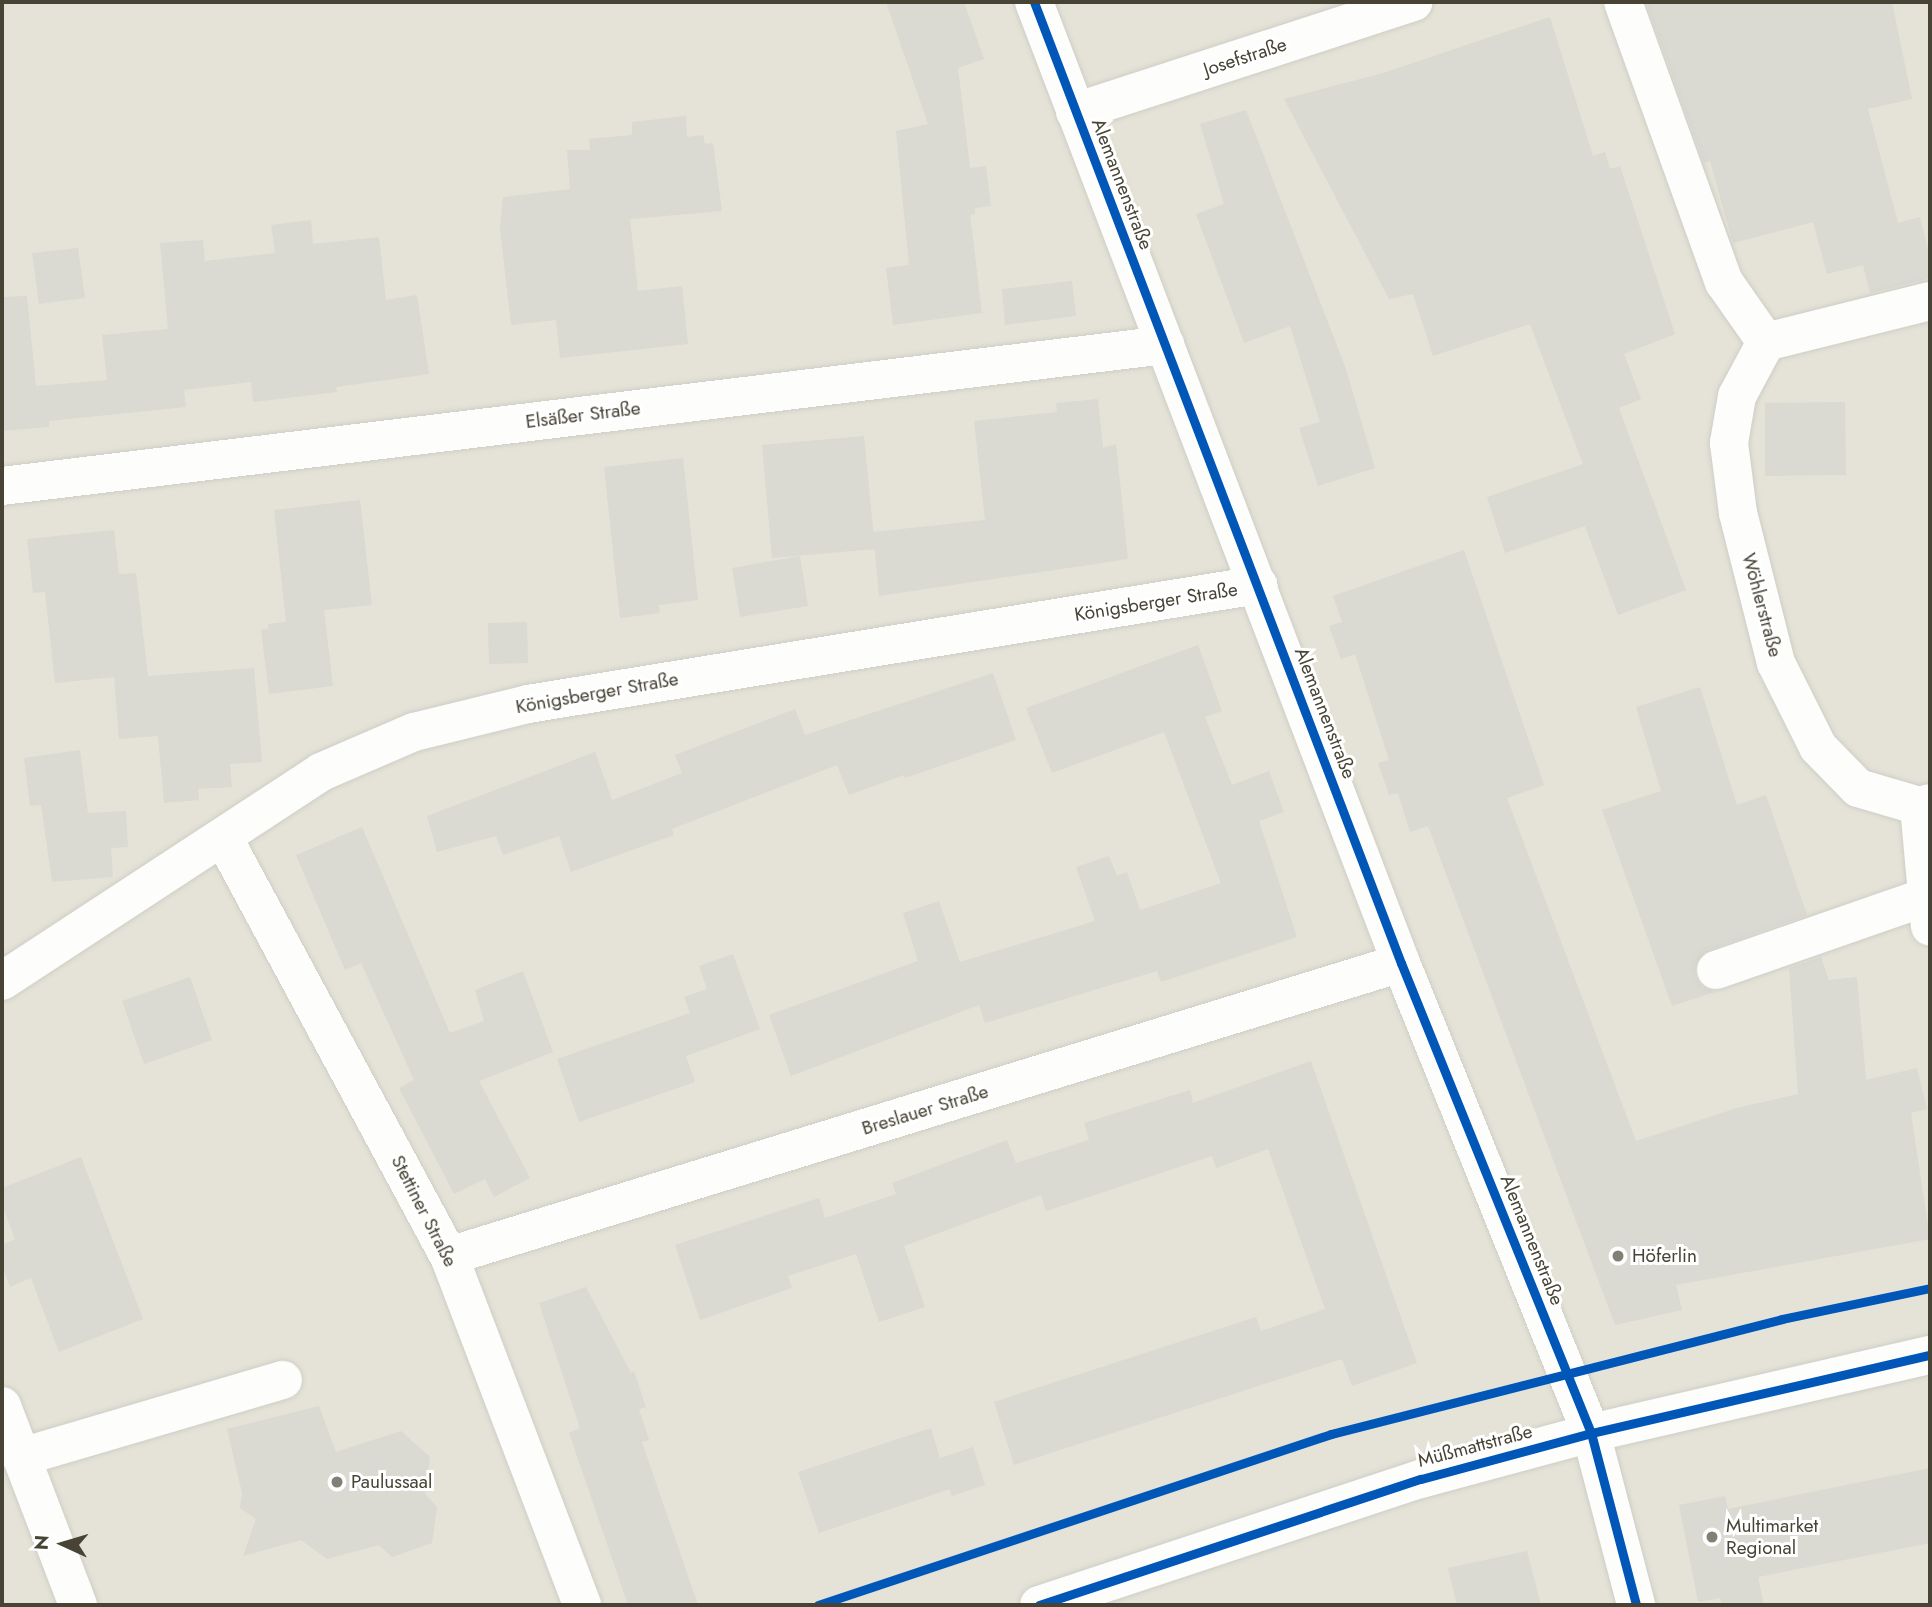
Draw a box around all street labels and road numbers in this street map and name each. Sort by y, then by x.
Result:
street label: Josefstraße [1200,33,1290,81]
street label: Alemannenstraße [1086,115,1158,253]
street label: Elsäßer Straße [524,397,642,433]
street label: Wöhlerstraße [1737,551,1787,659]
street label: Königsberger Straße [1073,578,1239,626]
street label: Alemannenstraße [1289,644,1361,782]
street label: Königsberger Straße [514,667,680,719]
street label: Breslauer Straße [859,1080,991,1140]
street label: Stettiner Straße [386,1151,462,1271]
street label: Alemannenstraße [1495,1171,1569,1309]
street label: Müßmattstraße [1415,1420,1535,1472]

